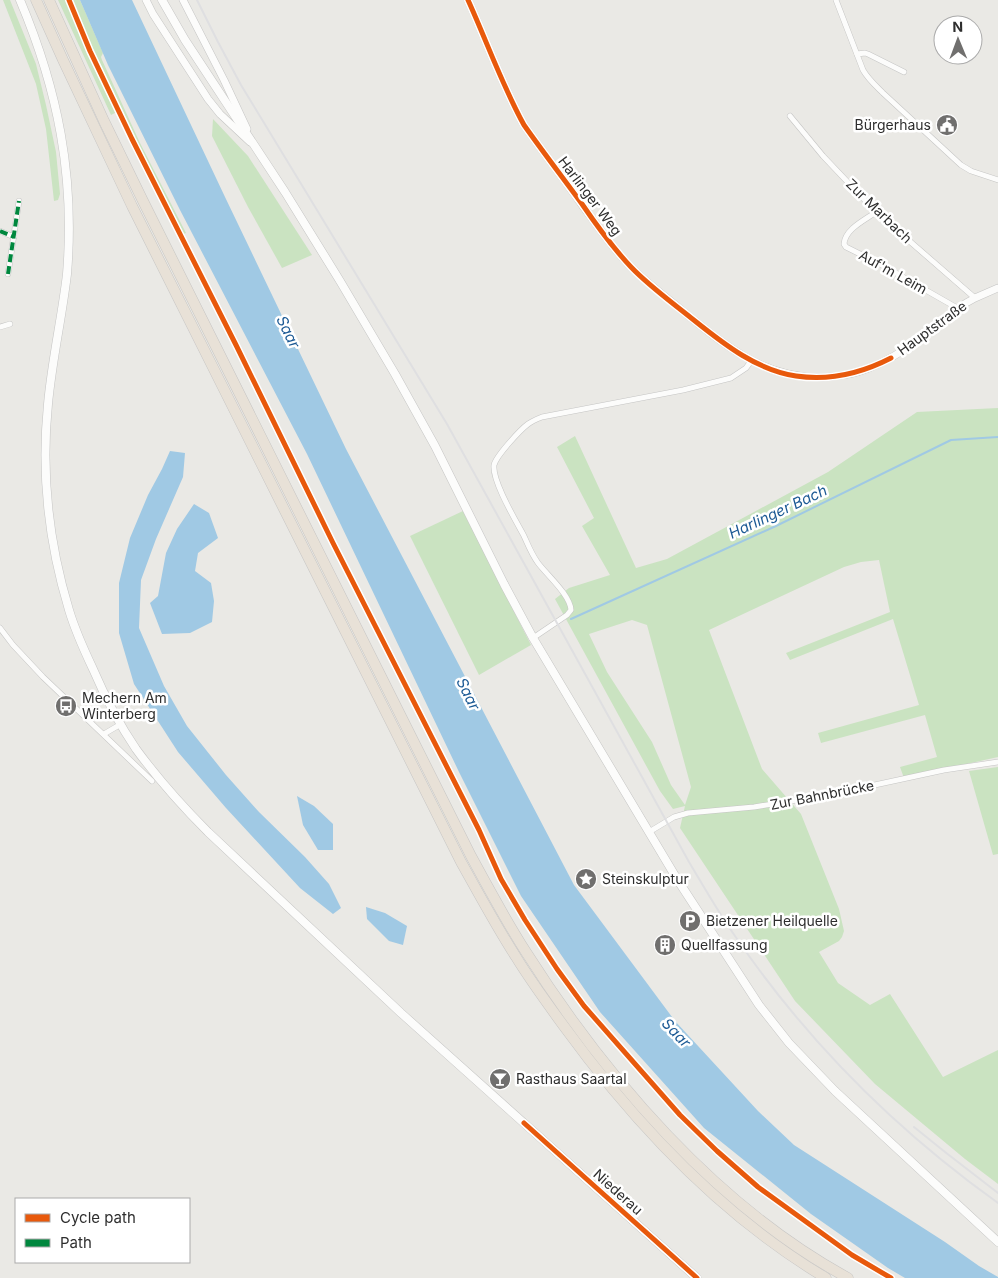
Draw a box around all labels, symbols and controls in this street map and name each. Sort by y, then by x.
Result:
north arrow [933,15,983,65]
text: N [952,18,963,35]
public building icon: Bürgerhaus [935,113,959,137]
place label: Bürgerhaus [854,116,931,133]
street label: Harlinger Weg [555,153,626,239]
street label: Zur Marbach [843,175,916,246]
street label: Auf'm Leim [856,246,930,297]
street label: Hauptstraße [894,297,970,358]
water label: Saar [273,312,305,351]
water label: Harlinger Bach [725,480,830,543]
water label: Saar [453,674,485,713]
place label: Mechern Am Winterberg [82,689,167,722]
bus stop icon: Mechern Am Winterberg [54,694,78,718]
street label: Zur Bahnbrücke [768,776,875,813]
place icon: Steinskulptur [574,867,598,891]
place label: Steinskulptur [602,870,689,887]
parking icon: Bietzener Heilquelle [678,909,702,933]
place label: Bietzener Heilquelle [706,912,838,929]
building icon: Quellfassung [653,933,677,957]
place label: Quellfassung [681,936,768,953]
water label: Saar [658,1014,695,1052]
bar icon: Rasthaus Saartal [488,1067,512,1091]
place label: Rasthaus Saartal [516,1070,627,1087]
street label: Niederau [590,1165,646,1218]
legend [15,1198,190,1263]
text: Cycle path [60,1208,136,1227]
text: Path [60,1233,92,1252]

